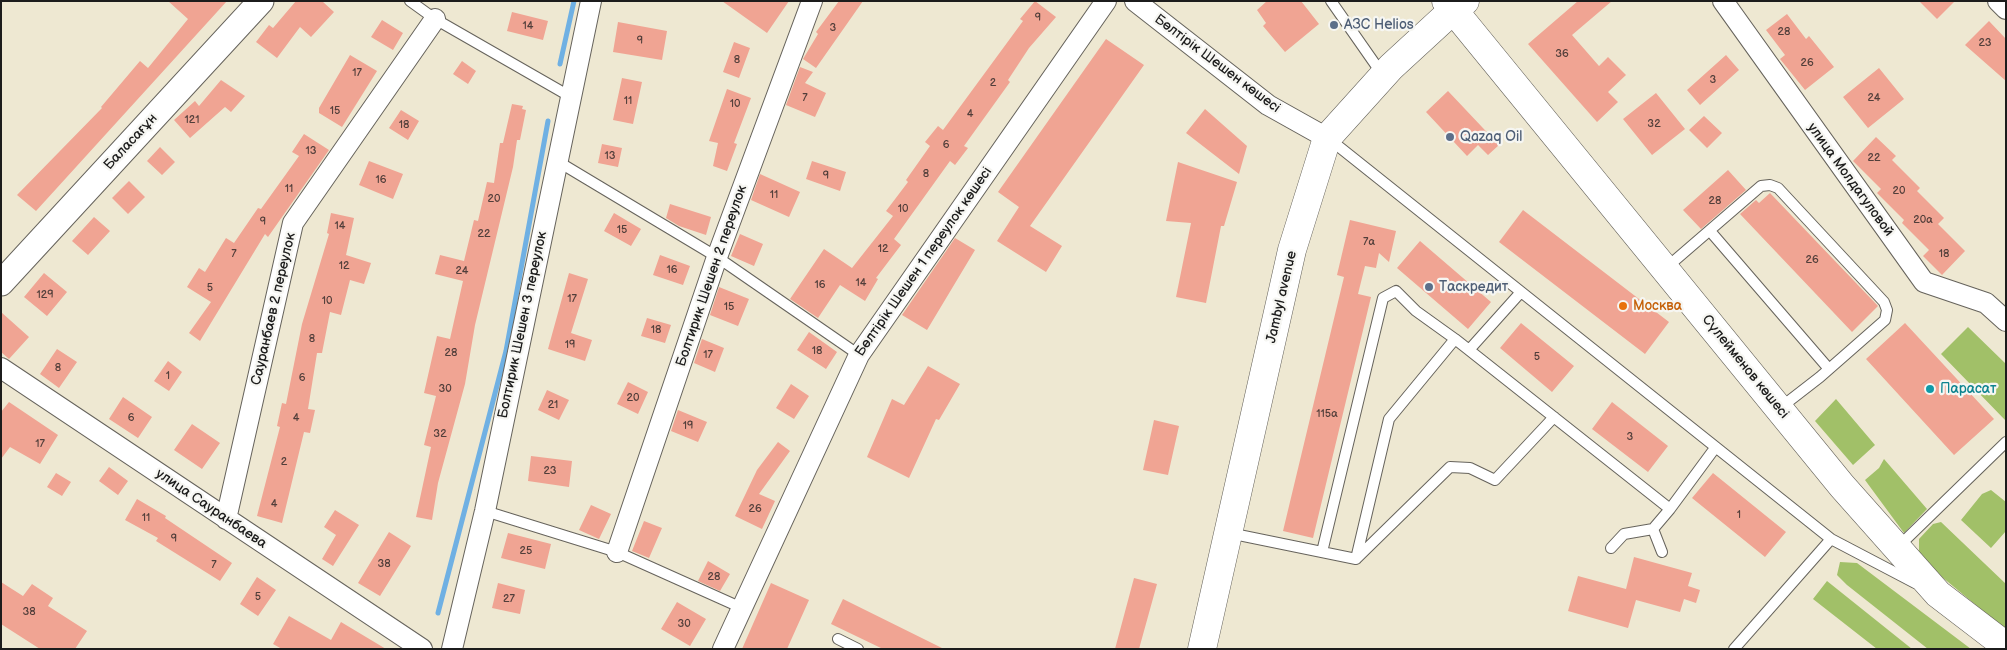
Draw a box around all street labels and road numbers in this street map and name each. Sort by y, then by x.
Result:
street label: Бөлтірік Шешен көшесі [1151,11,1283,117]
street label: Баласағұн [101,110,161,174]
street label: улица Молдагуловой [1803,120,1897,240]
street label: Бөлтірік Шешен 1 переулок көшесі [852,164,996,360]
street label: Болтирик Шешен 2 переулок [673,183,751,369]
street label: Болтирик Шешен 3 переулок [495,230,551,420]
street label: Сауранбаев 2 переулок [248,231,300,387]
street label: Jambyl avenue [1263,249,1301,345]
street label: Сүлейменов көшесі [1698,312,1792,422]
street label: улица Сауранбаева [152,466,270,552]

